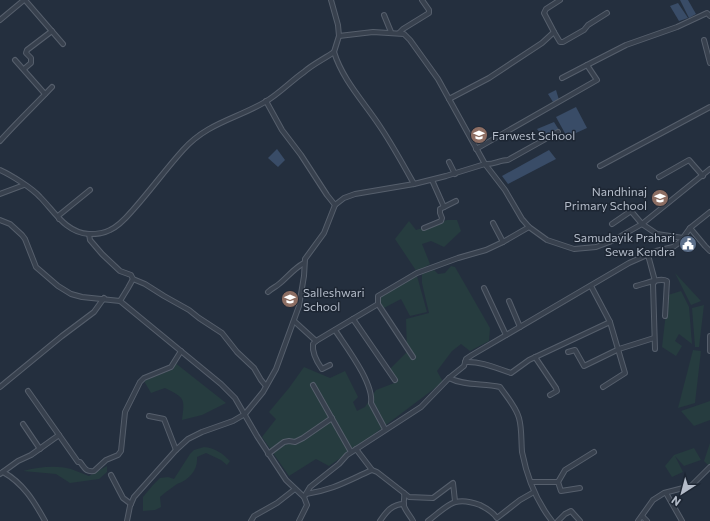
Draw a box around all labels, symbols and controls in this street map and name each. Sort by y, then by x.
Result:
school or university icon: Farwest School [469,125,489,145]
place label: Farwest School [492,128,575,142]
place label: Nandhinaj Primary School [564,184,647,212]
school or university icon: Nandhinaj Primary School [650,188,670,208]
place label: Samudayik Prahari Sewa Kendra [574,230,675,258]
public building icon: Samudayik Prahari Sewa Kendra [678,234,698,254]
place label: Salleshwari School [303,285,365,313]
school or university icon: Salleshwari School [280,289,300,309]
north arrow [662,473,702,513]
text: N [669,494,683,509]

